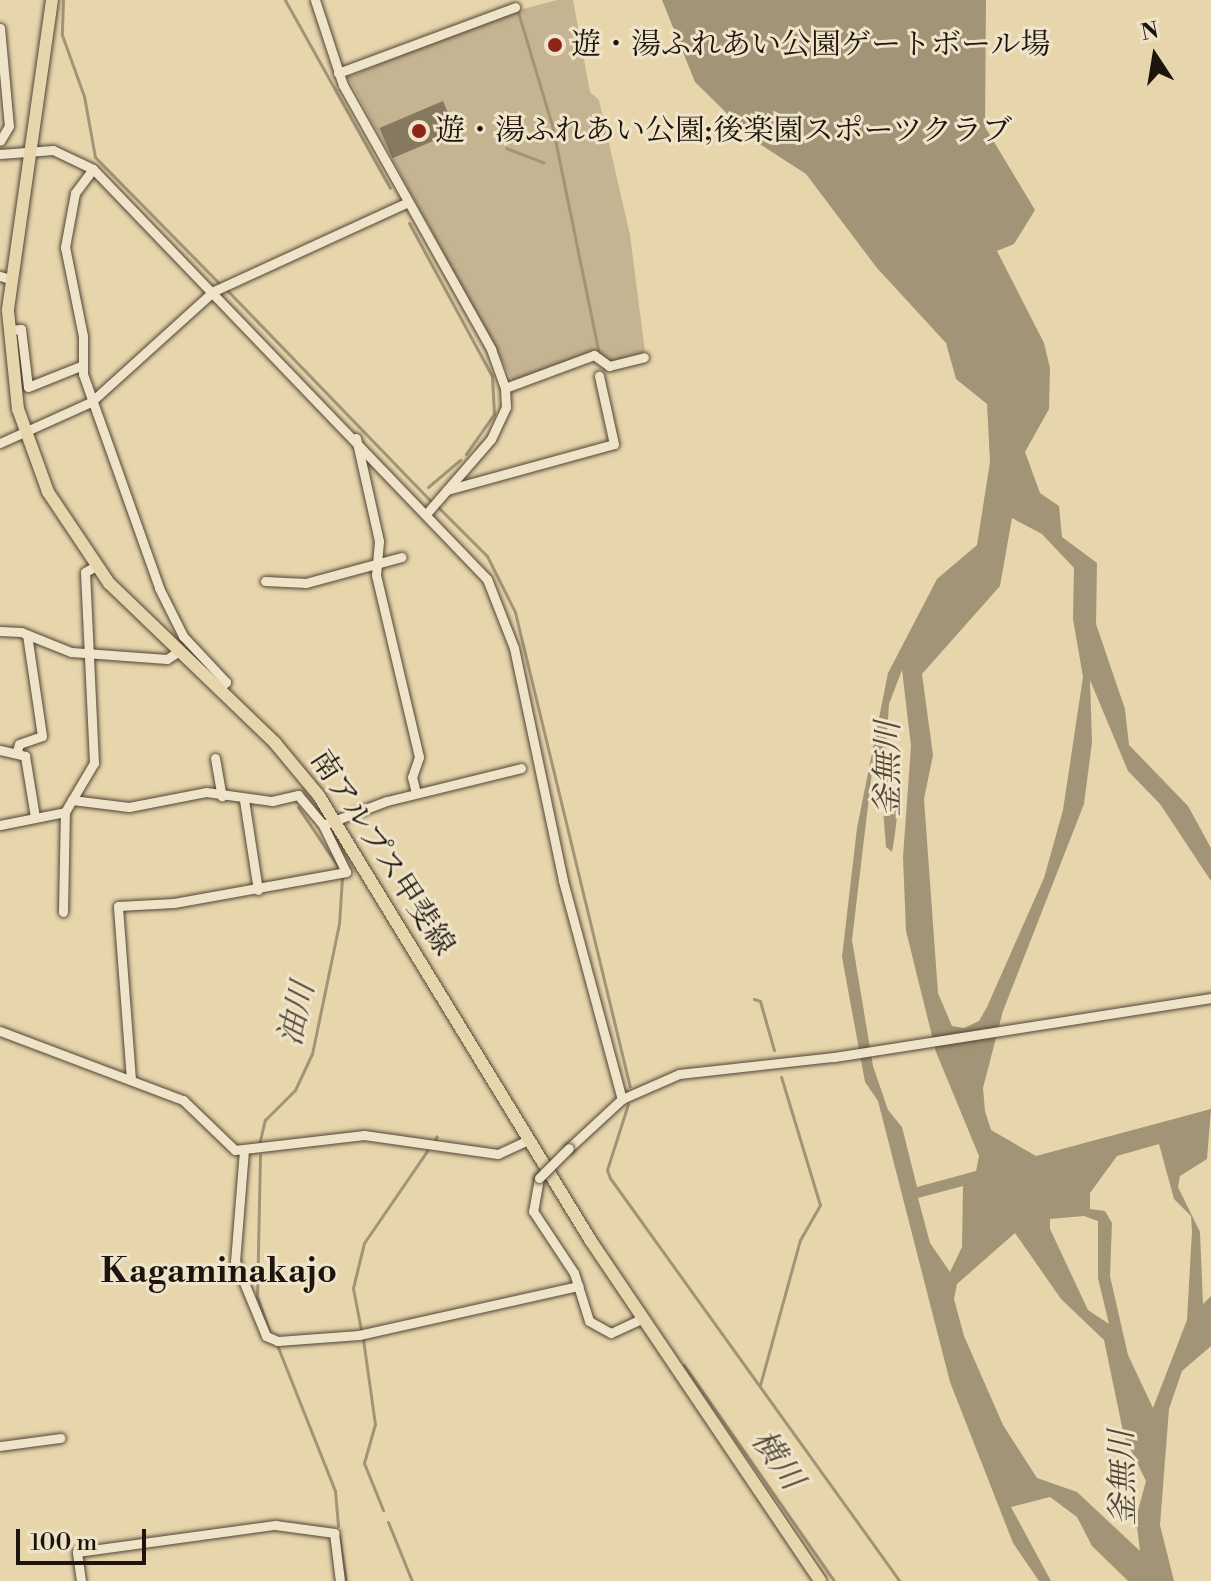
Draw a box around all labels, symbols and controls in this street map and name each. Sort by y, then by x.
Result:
north arrow [1115,16,1195,96]
text: N [1139,17,1161,47]
place label: 遊・湯ふれあい公園ゲートボール場 [571,27,1051,63]
marker: 遊・湯ふれあい公園ゲートボール場 [546,36,564,54]
place label: 遊・湯ふれあい公園;後楽園スポーツクラブ [435,113,1013,149]
marker: 遊・湯ふれあい公園;後楽園スポーツクラブ [410,122,428,140]
water label: 釜無川 [869,721,907,817]
street label: 南アルプス甲斐線 [302,743,462,963]
water label: 油川 [271,979,323,1049]
district label: Kagaminakajo [101,1253,337,1293]
water label: 横川 [743,1423,811,1497]
water label: 釜無川 [1103,1430,1143,1526]
scale bar [20,1513,150,1563]
text: 100 m [30,1528,97,1558]

